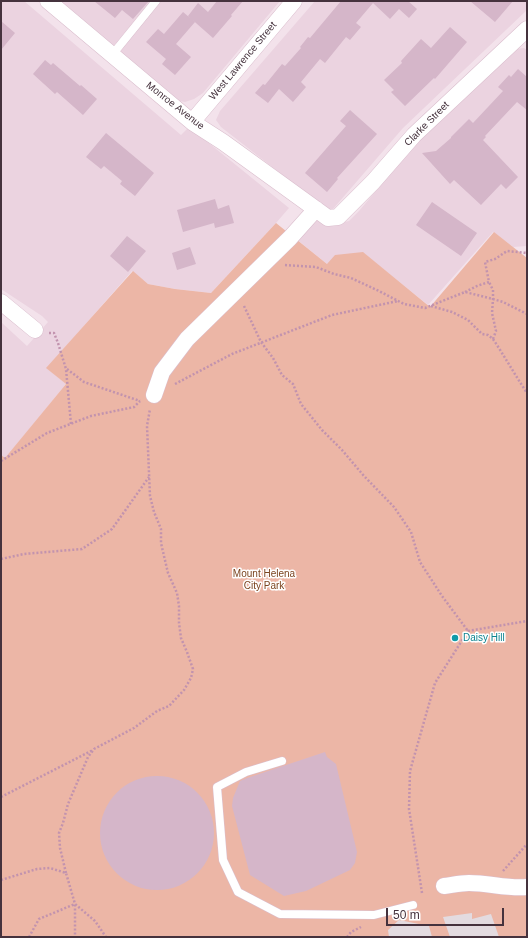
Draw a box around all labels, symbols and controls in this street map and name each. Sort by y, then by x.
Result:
street label: West Lawrence Street [207,20,279,102]
street label: Monroe Avenue [144,80,206,132]
street label: Clarke Street [402,99,452,149]
park label: Mount Helena City Park [233,568,295,592]
place label: Daisy Hill [463,632,505,644]
marker: Daisy Hill [450,633,460,643]
scale bar [388,900,506,926]
text: 50 m [393,908,420,922]

